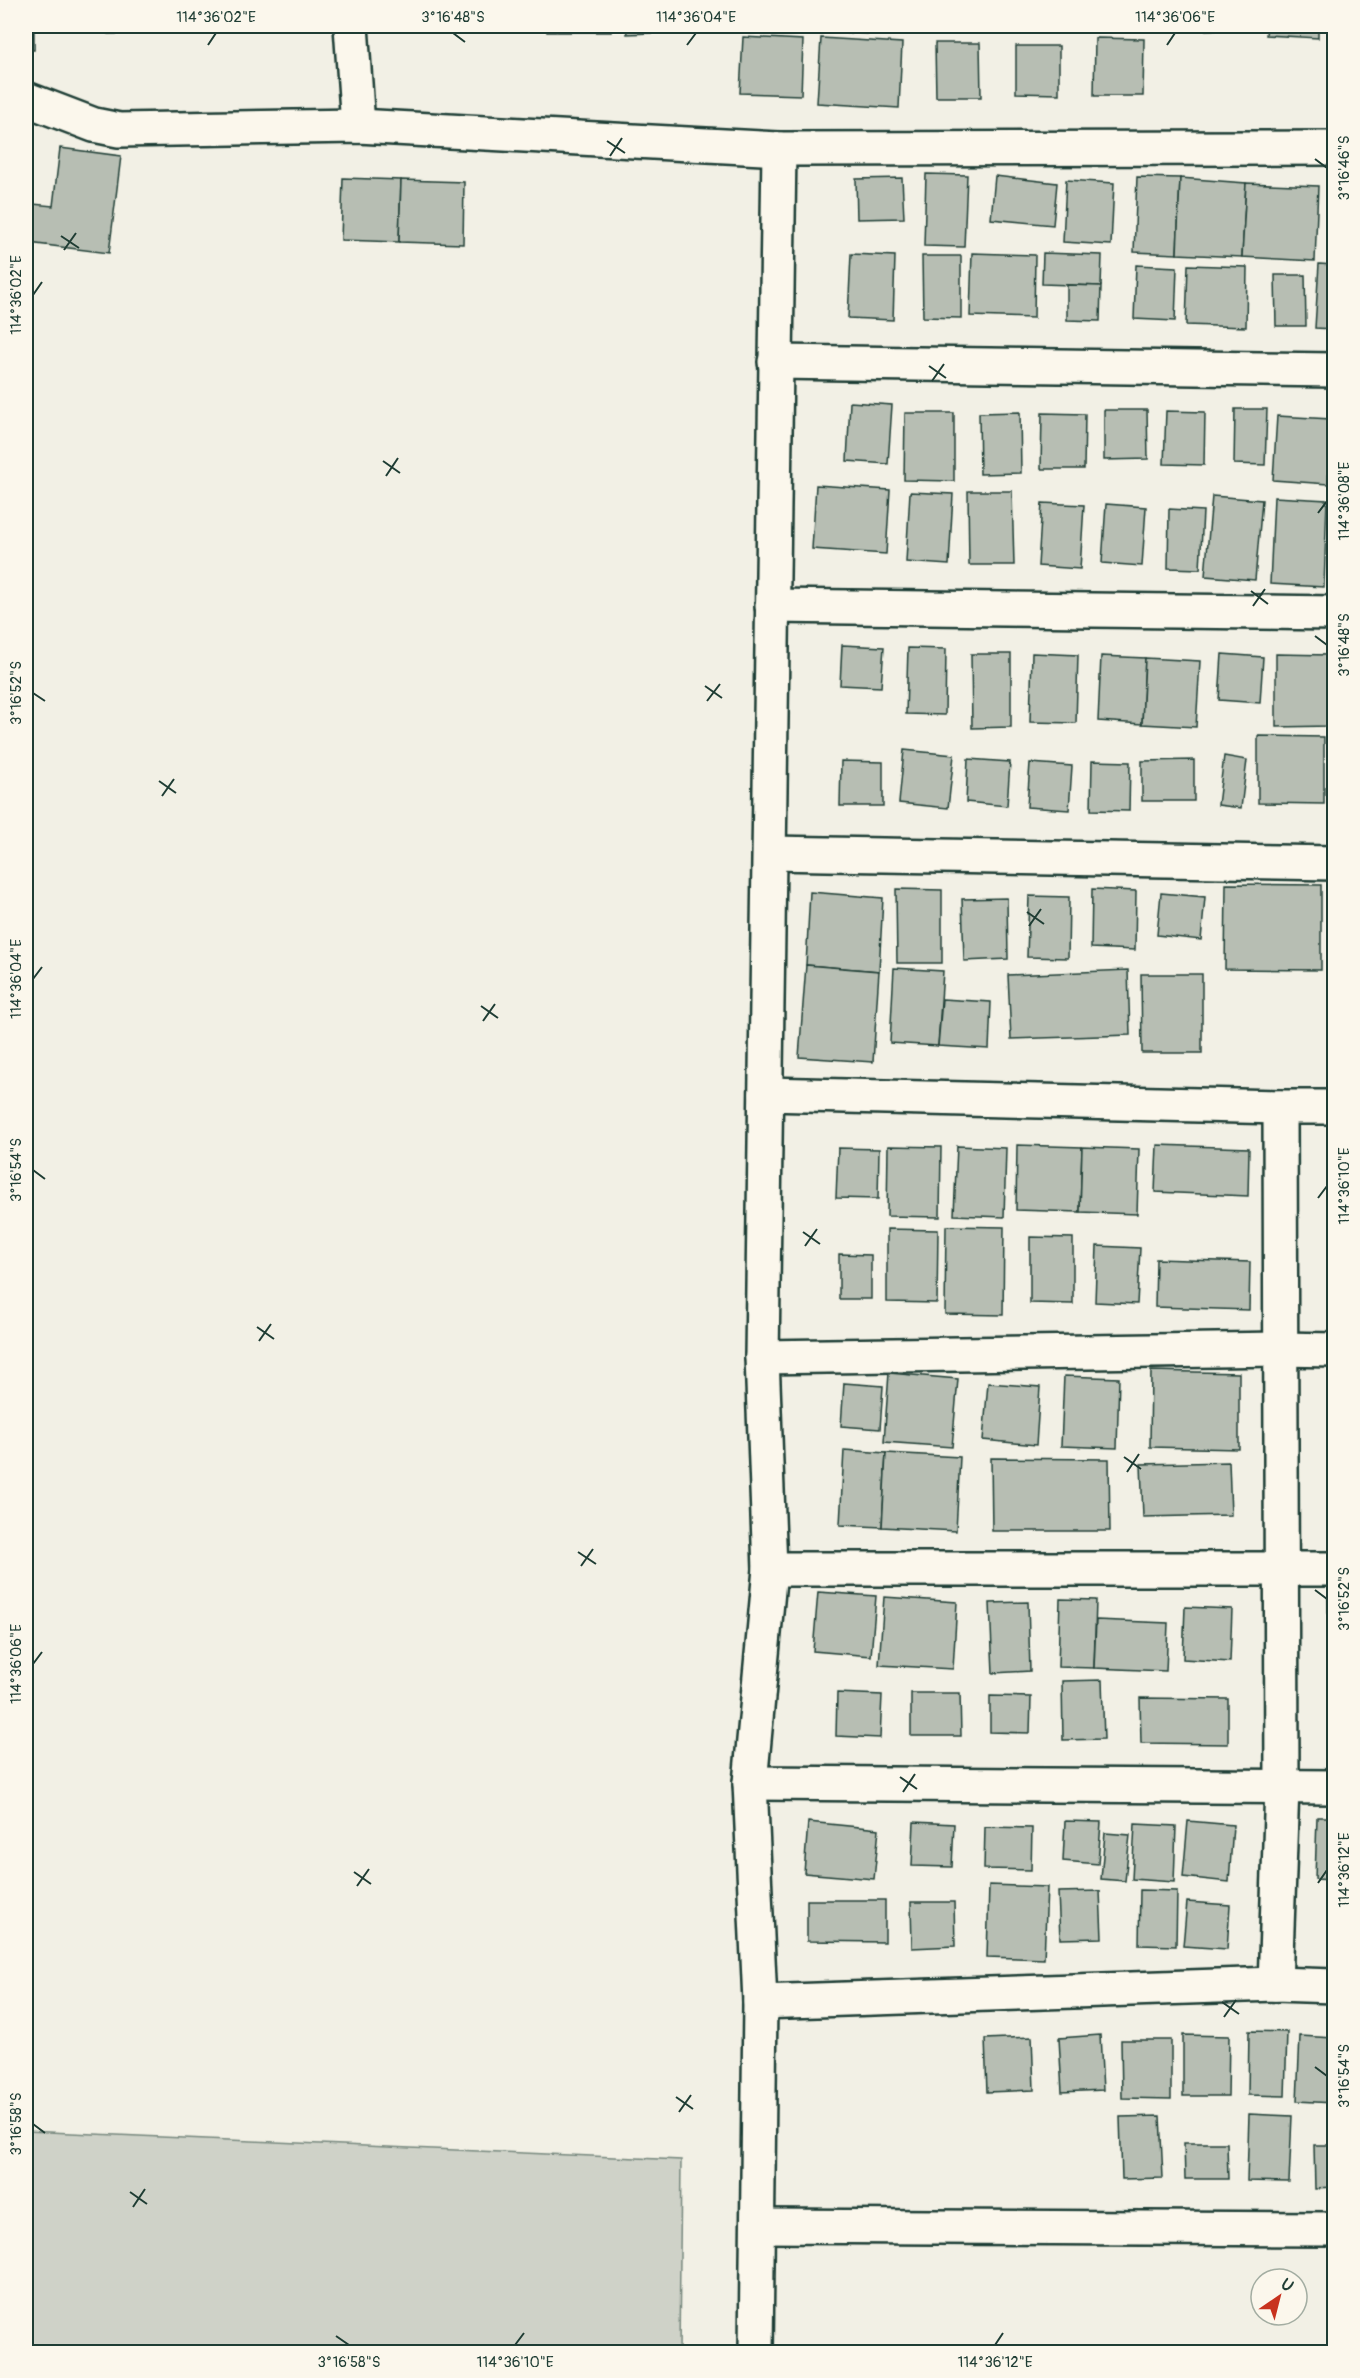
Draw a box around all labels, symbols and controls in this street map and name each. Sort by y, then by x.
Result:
text: 114°36'02"E [176,8,256,27]
text: 3°16'48"S [421,8,485,27]
text: 114°36'04"E [656,8,736,27]
text: 114°36'06"E [1135,8,1215,27]
text: 3°16'46"S [1335,136,1354,200]
text: 114°36'02"E [7,255,26,335]
text: 114°36'08"E [1335,461,1354,540]
text: 3°16'48"S [1335,613,1354,677]
text: 3°16'52"S [7,661,26,725]
text: 114°36'04"E [7,939,26,1019]
text: 3°16'54"S [7,1138,26,1202]
text: 114°36'10"E [1335,1147,1354,1225]
text: 3°16'52"S [1335,1567,1354,1631]
text: 114°36'06"E [7,1624,26,1704]
text: 114°36'12"E [1335,1832,1354,1908]
text: 3°16'54"S [1335,2044,1354,2108]
text: 3°16'58"S [7,2092,26,2156]
north arrow [1249,2267,1309,2327]
text: U [1277,2274,1297,2297]
text: 3°16'58"S [317,2353,381,2372]
text: 114°36'10"E [476,2353,554,2372]
text: 114°36'12"E [957,2353,1033,2372]

